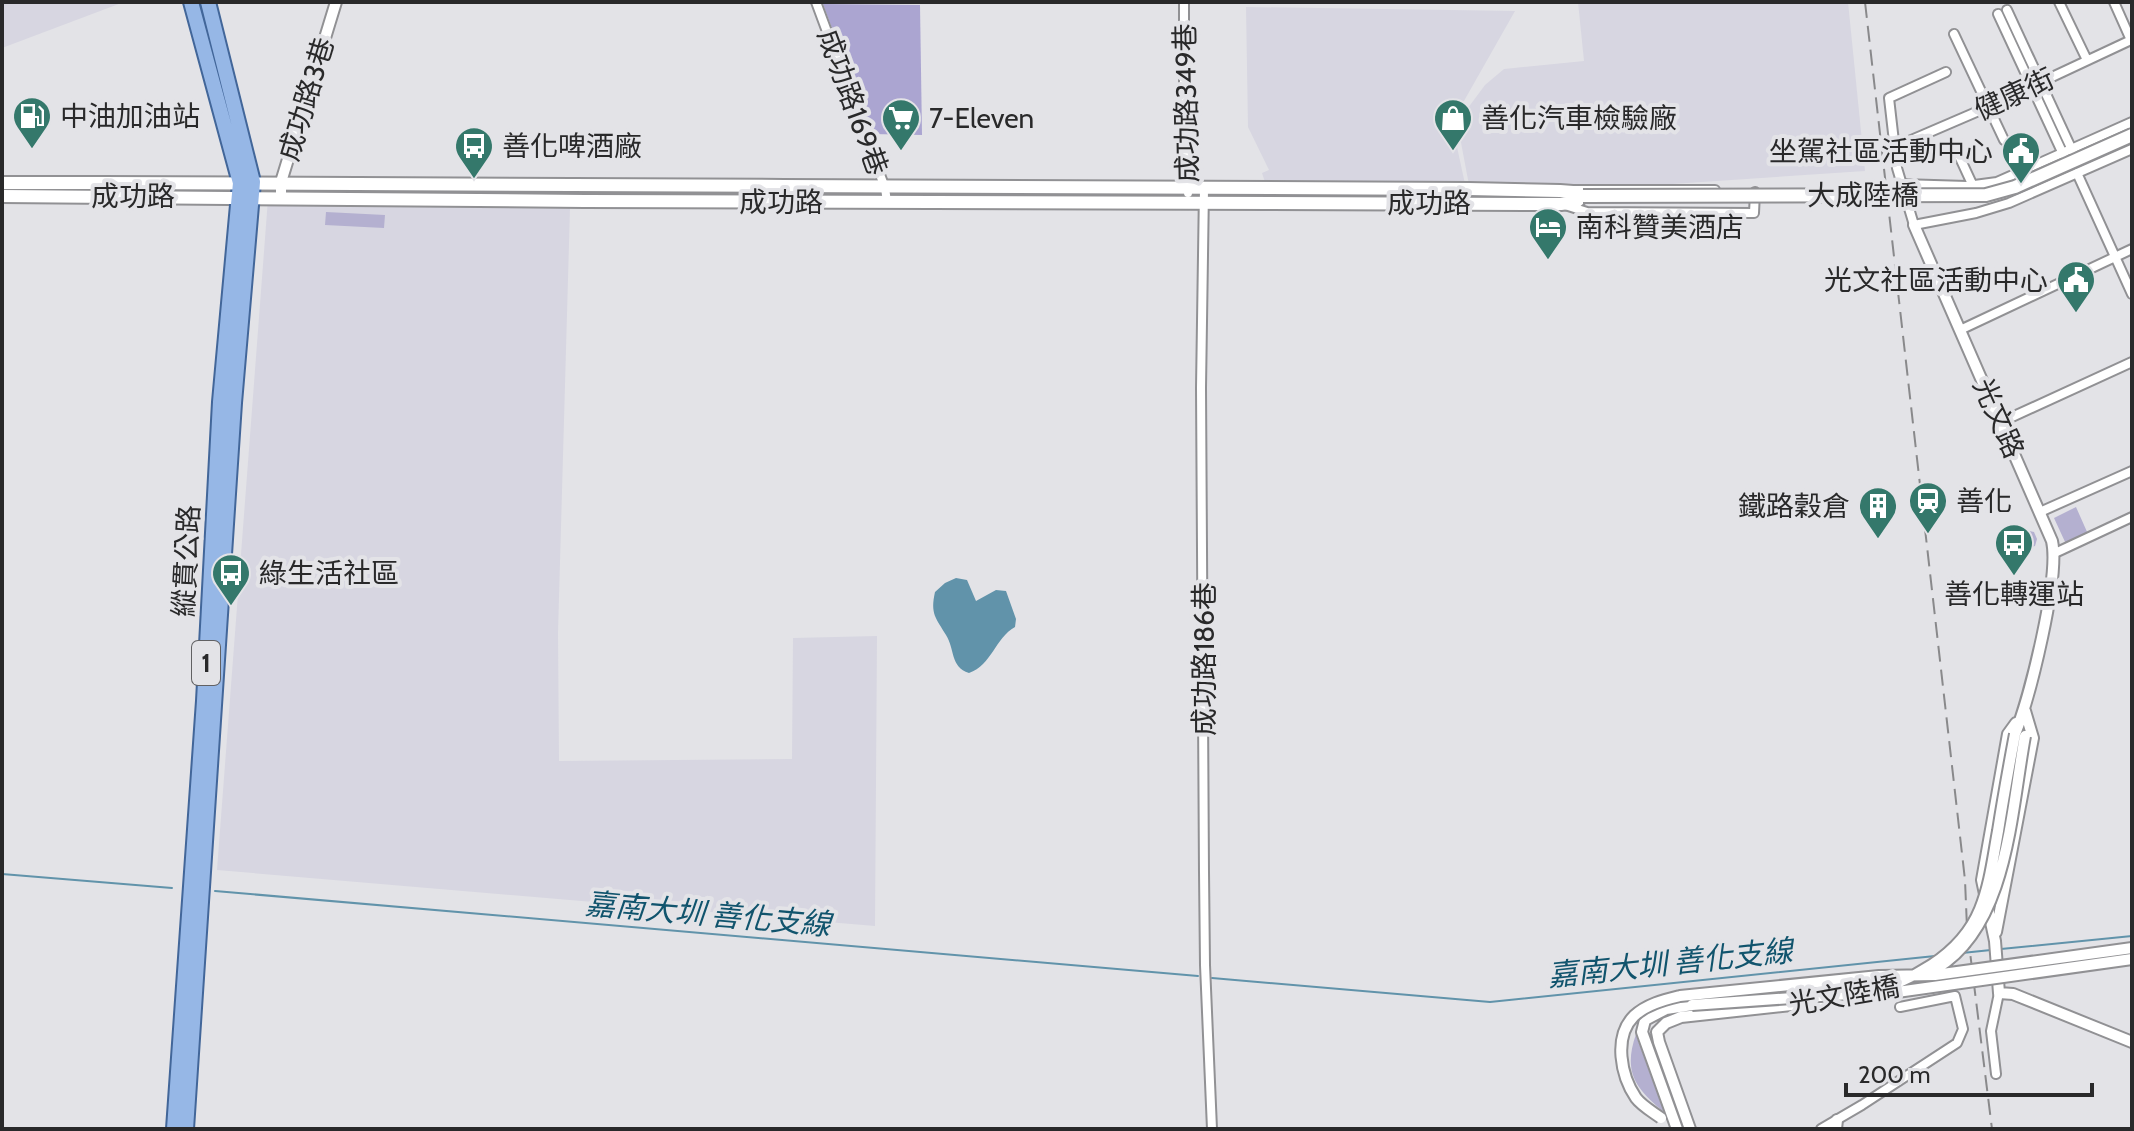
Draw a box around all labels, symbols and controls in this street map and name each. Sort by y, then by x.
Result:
street label: 成功路349巷 [1168,23,1204,183]
street label: 成功路169巷 [811,24,895,180]
street label: 成功路3巷 [271,33,341,165]
street label: 健康街 [1969,61,2059,127]
fuel station icon: 中油加油站 [11,95,53,150]
supermarket icon: 7-Eleven [880,97,922,152]
shop icon: 善化汽車檢驗廠 [1432,97,1474,152]
place label: 中油加油站 [60,99,200,133]
place label: 7-Eleven [929,101,1034,135]
place label: 善化汽車檢驗廠 [1481,101,1677,135]
bus stop icon: 善化啤酒廠 [453,125,495,180]
place label: 善化啤酒廠 [502,129,642,163]
public building icon: 坐駕社區活動中心 [2000,130,2042,185]
place label: 坐駕社區活動中心 [1769,134,1993,168]
street label: 大成陸橋 [1807,178,1919,212]
street label: 成功路 [91,179,175,213]
street label: 成功路 [739,185,823,219]
street label: 成功路 [1387,186,1471,220]
hotel icon: 南科贊美酒店 [1527,206,1569,261]
place label: 南科贊美酒店 [1576,210,1744,244]
public building icon: 光文社區活動中心 [2055,259,2097,314]
place label: 光文社區活動中心 [1824,263,2048,297]
street label: 光文路 [1966,373,2032,463]
station icon: 善化 [1907,480,1949,535]
place label: 善化 [1956,484,2012,518]
building icon: 鐵路穀倉 [1857,485,1899,540]
place label: 鐵路穀倉 [1738,489,1850,523]
street label: 縱貫公路 [166,504,206,618]
bus stop icon: 善化轉運站 [1993,522,2035,577]
bus stop icon: 綠生活社區 [210,552,252,607]
place label: 綠生活社區 [259,556,399,590]
place label: 善化轉運站 [1944,577,2084,611]
street label: 成功路186巷 [1187,582,1221,736]
road number: 1 [192,641,220,685]
water label: 嘉南大圳 善化支線 [584,885,835,943]
water label: 嘉南大圳 善化支線 [1546,931,1797,994]
street label: 光文陸橋 [1786,969,1902,1021]
scale bar [1846,1047,2092,1097]
text: 200 m [1858,1060,1931,1089]

